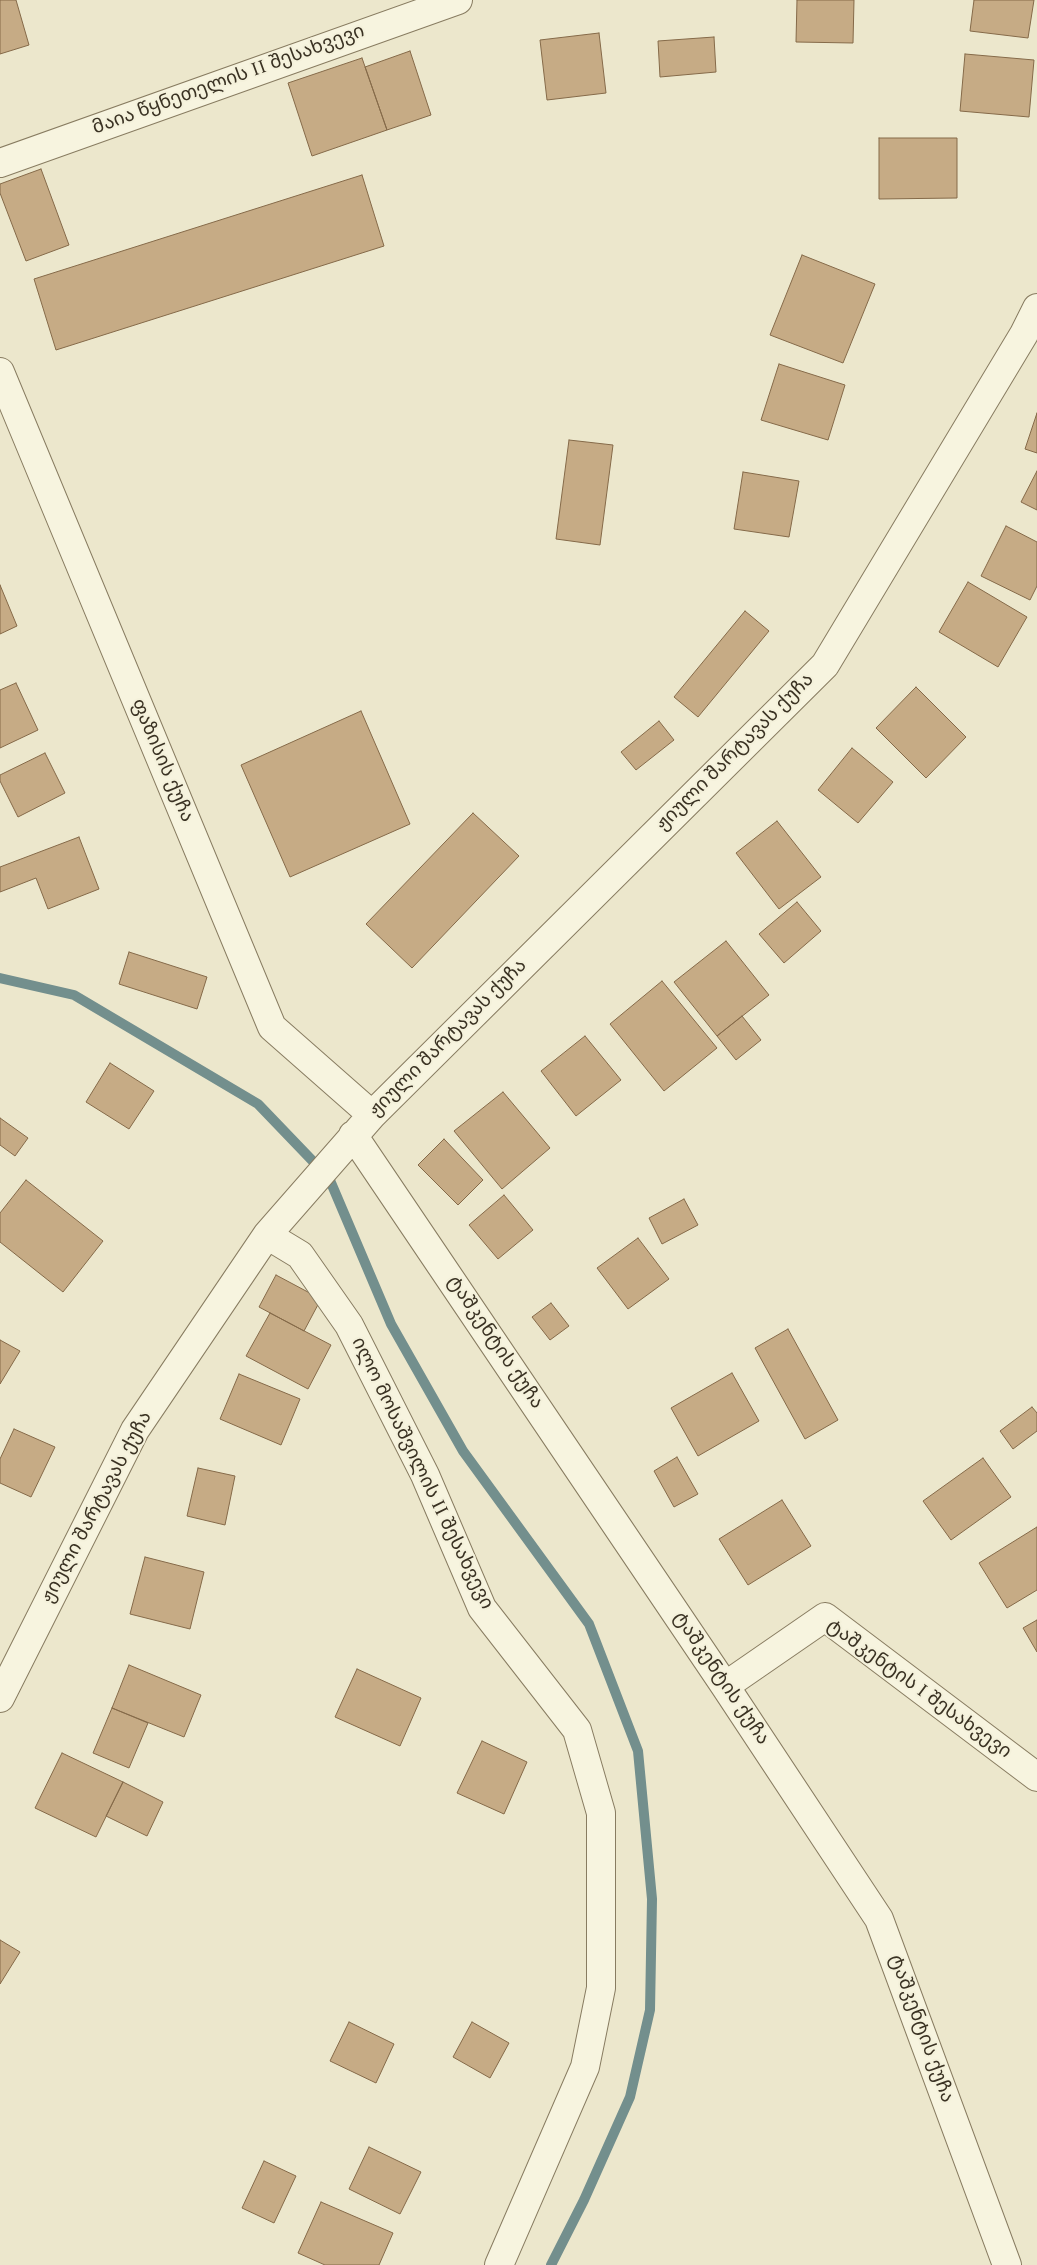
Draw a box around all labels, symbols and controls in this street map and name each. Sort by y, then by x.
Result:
street label: მაია წყნეთელის II შესახვევი [90,21,368,141]
street label: ჟიული შარტავას ქუჩა [652,669,820,837]
street label: ფაზისის ქუჩა [125,696,197,826]
street label: ჟიული შარტავას ქუჩა [365,955,533,1123]
street label: ტაშკენტის ქუჩა [441,1272,547,1414]
street label: ილო მოსაშვილის II შესახვევი [345,1334,497,1614]
street label: ჟიული შარტავას ქუჩა [38,1408,158,1608]
street label: ტაშკენტის ქუჩა [667,1608,773,1750]
street label: ტაშკენტის I შესახვევი [821,1615,1015,1765]
street label: ტაშკენტის ქუჩა [883,1952,957,2106]

